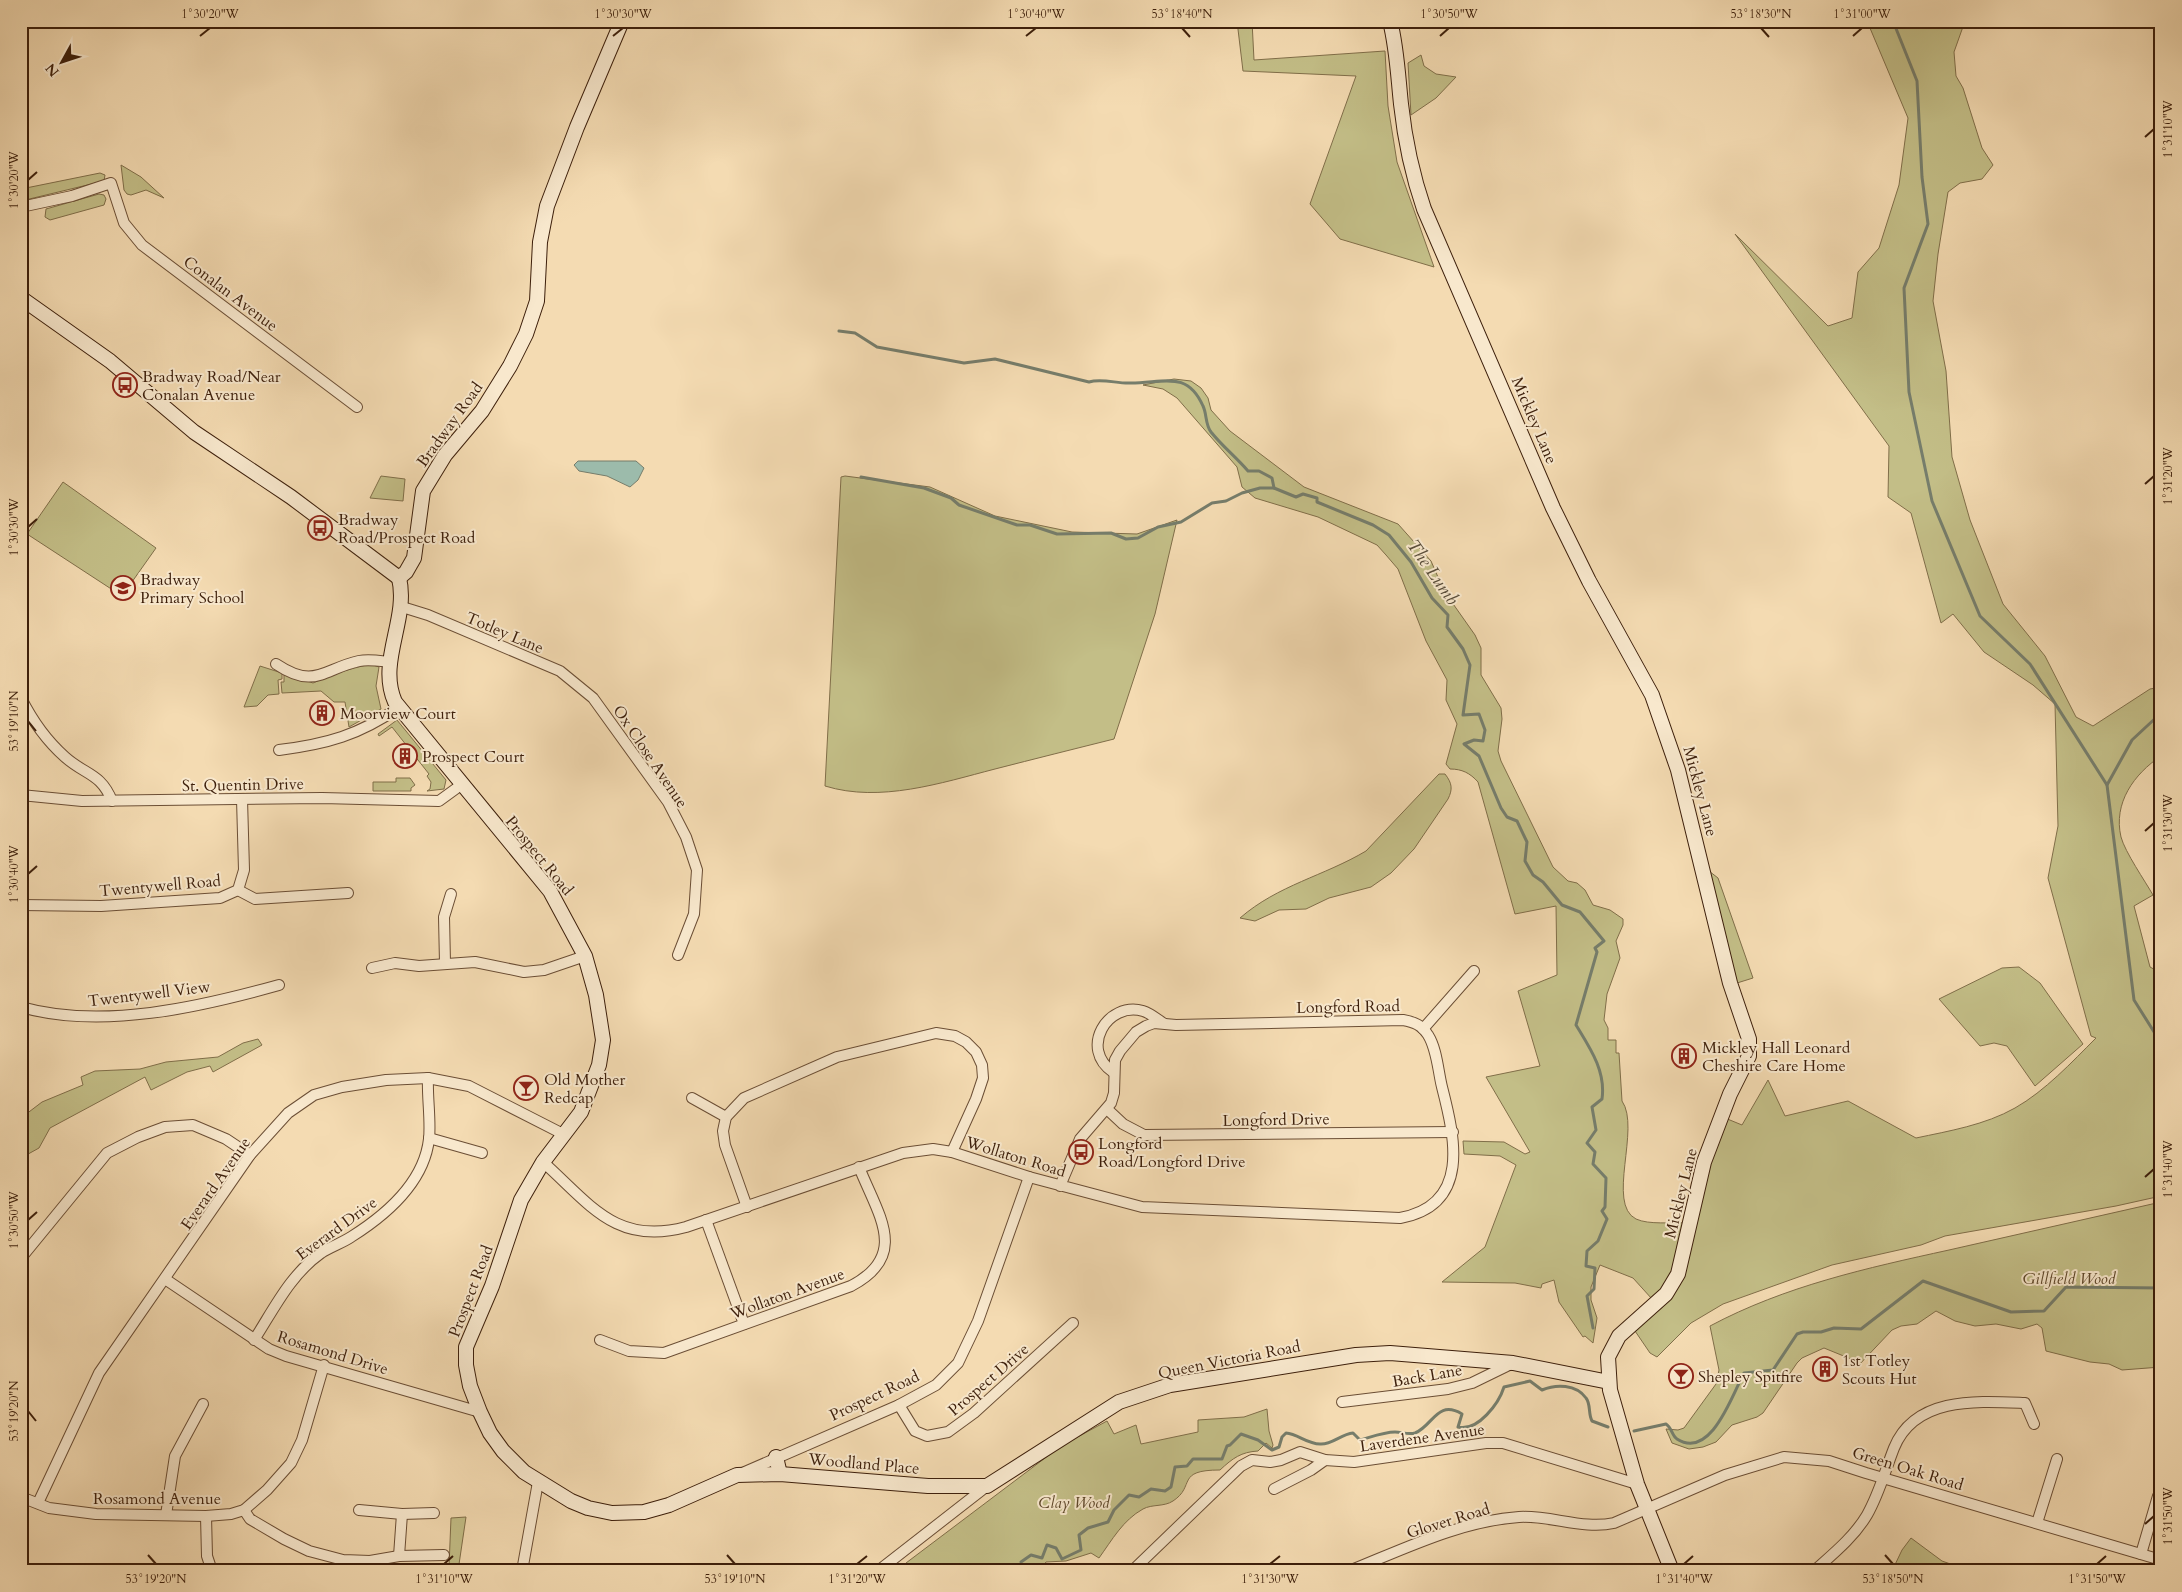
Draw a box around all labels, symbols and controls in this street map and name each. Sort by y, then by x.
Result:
text: 1°30'20"W [181,6,240,22]
text: 1°30'30"W [594,6,653,22]
text: 1°30'40"W [1007,6,1066,22]
text: 53°18'40"N [1152,6,1213,22]
text: 1°30'50"W [1420,6,1479,22]
text: 53°18'30"N [1731,6,1792,22]
text: 1°31'00"W [1833,6,1892,22]
north arrow [38,38,88,88]
text: N [41,59,64,81]
text: 1°31'10"W [2160,99,2176,158]
text: 1°30'20"W [6,150,22,209]
street label: Conalan Avenue [179,251,282,337]
place label: Bradway Road/Near Conalan Avenue [142,366,281,406]
bus stop icon: Bradway Road/Near Conalan Avenue [112,372,138,398]
street label: Mickley Lane [1506,374,1562,467]
street label: Bradway Road [412,377,488,471]
text: 1°31'20"W [2160,446,2176,505]
text: 1°30'30"W [6,497,22,556]
place label: Bradway Road/Prospect Road [338,509,476,549]
bus stop icon: Bradway Road/Prospect Road [307,515,333,541]
water label: The Lumb [1401,534,1464,610]
place label: Bradway Primary School [140,569,244,609]
school or university icon: Bradway Primary School [110,575,136,601]
street label: Totley Lane [462,607,547,659]
text: 53°19'10"N [6,690,22,751]
building icon: Moorview Court [309,700,335,726]
street label: Ox Close Avenue [608,701,693,812]
place label: Moorview Court [340,703,456,725]
building icon: Prospect Court [392,743,418,769]
street label: Mickley Lane [1677,744,1723,839]
place label: Prospect Court [422,746,524,768]
street label: St. Quentin Drive [182,773,304,797]
text: 1°31'30"W [2160,793,2176,852]
street label: Prospect Road [500,811,579,901]
text: 1°30'40"W [6,844,22,903]
street label: Twentywell Road [98,870,222,902]
street label: Twentywell View [87,976,212,1012]
street label: Longford Road [1296,995,1401,1019]
place label: Mickley Hall Leonard Cheshire Care Home [1702,1037,1851,1077]
building icon: Mickley Hall Leonard Cheshire Care Home [1671,1043,1697,1069]
place label: Old Mother Redcap [544,1069,626,1109]
bar icon: Old Mother Redcap [513,1075,539,1101]
street label: Longford Drive [1222,1108,1330,1132]
street label: Wollaton Road [962,1131,1069,1183]
street label: Everard Avenue [176,1133,256,1234]
place label: Longford Road/Longford Drive [1098,1133,1246,1173]
bus stop icon: Longford Road/Longford Drive [1068,1139,1094,1165]
text: 1°31'40"W [2160,1139,2176,1198]
street label: Mickley Lane [1659,1146,1703,1241]
text: 1°30'50"W [6,1190,22,1249]
street label: Everard Drive [292,1192,382,1266]
street label: Prospect Road [443,1242,499,1341]
street label: Wollaton Avenue [726,1263,848,1325]
park label: Gillfield Wood [2023,1268,2117,1290]
street label: Rosamond Drive [275,1326,391,1380]
street label: Queen Victoria Road [1156,1335,1303,1385]
street label: Prospect Drive [944,1339,1034,1421]
place label: 1st Totley Scouts Hut [1842,1350,1917,1390]
building icon: 1st Totley Scouts Hut [1812,1356,1838,1382]
street label: Back Lane [1390,1359,1464,1393]
bar icon: Shepley Spitfire [1668,1363,1694,1389]
street label: Prospect Road [826,1365,923,1426]
place label: Shepley Spitfire [1698,1366,1803,1388]
text: 53°19'20"N [6,1380,22,1441]
street label: Laverdene Avenue [1358,1418,1486,1458]
street label: Green Oak Road [1849,1442,1966,1496]
street label: Woodland Place [806,1448,920,1480]
text: 1°31'50"W [2160,1486,2176,1545]
street label: Rosamond Avenue [93,1488,221,1510]
park label: Clay Wood [1038,1492,1111,1514]
street label: Glover Road [1404,1498,1493,1544]
text: 53°19'20"N [126,1571,187,1587]
text: 1°31'10"W [415,1571,474,1587]
text: 53°19'10"N [705,1571,766,1587]
text: 1°31'20"W [828,1571,887,1587]
text: 1°31'30"W [1241,1571,1300,1587]
text: 1°31'40"W [1655,1571,1714,1587]
text: 53°18'50"N [1863,1571,1924,1587]
text: 1°31'50"W [2068,1571,2127,1587]

